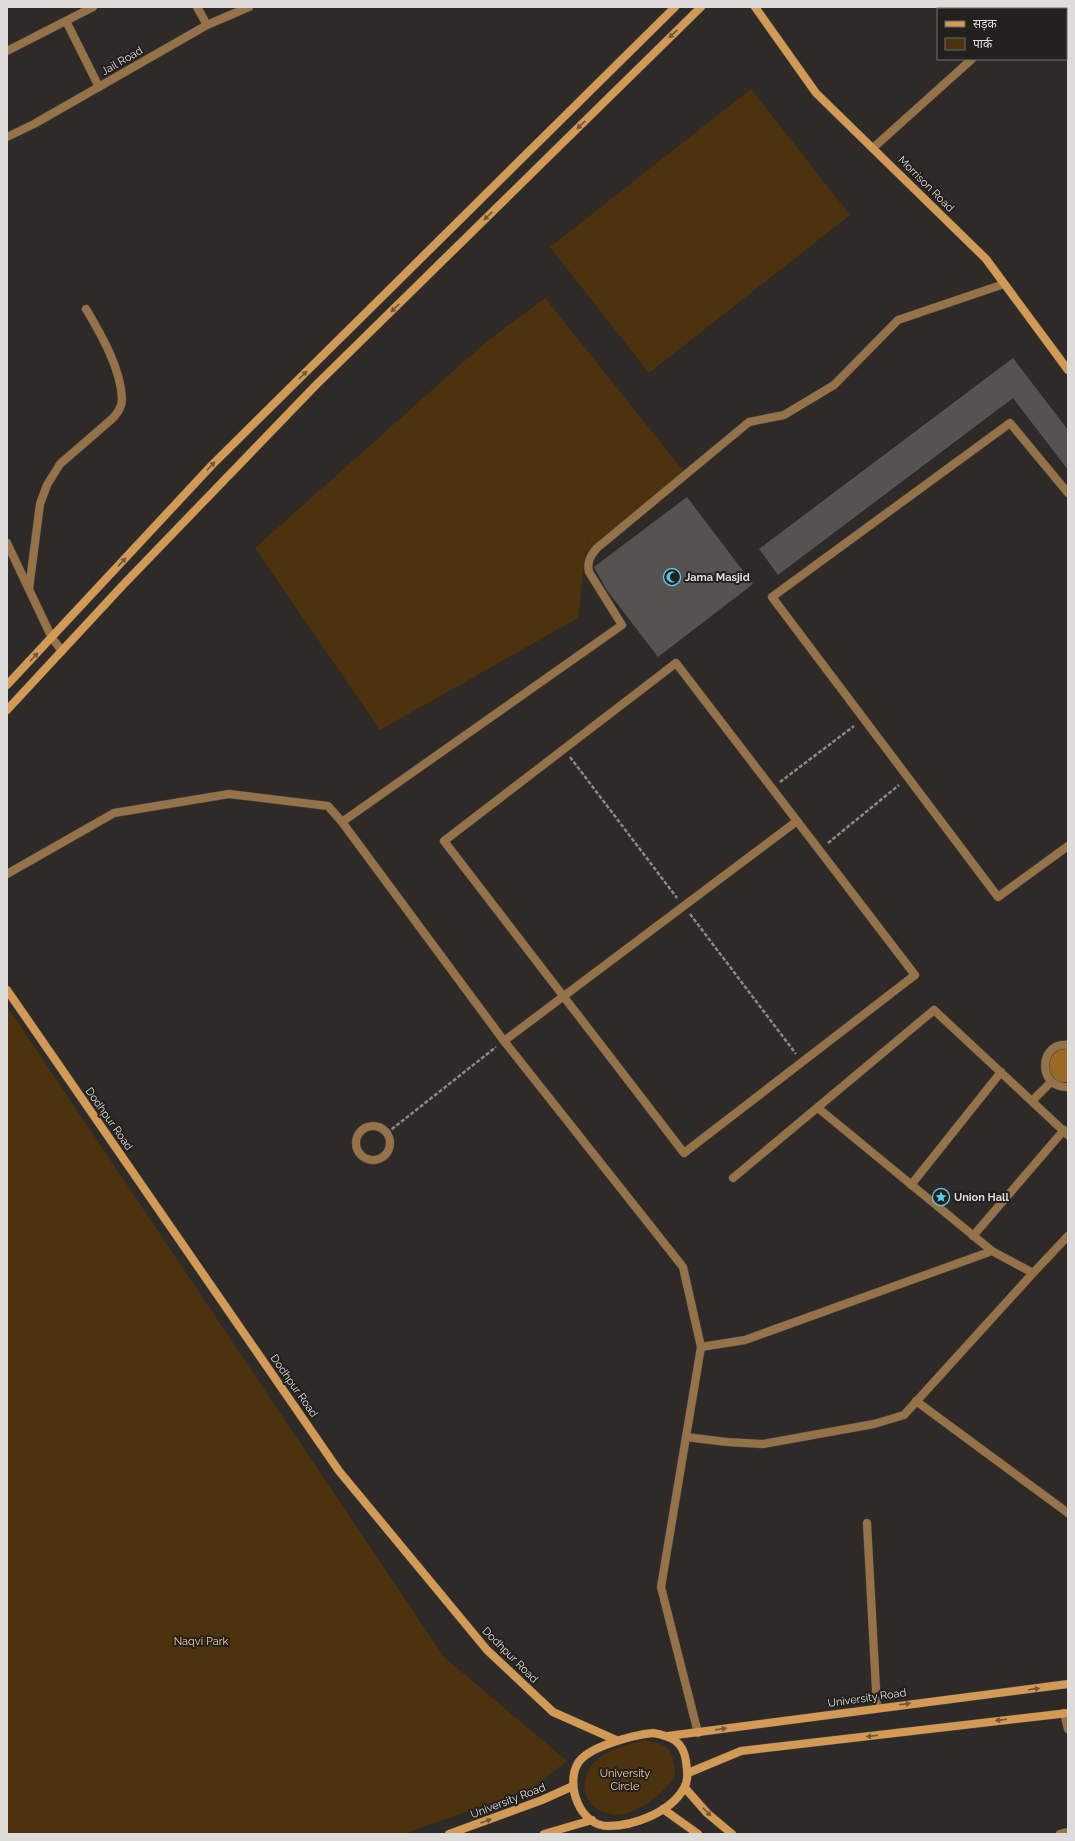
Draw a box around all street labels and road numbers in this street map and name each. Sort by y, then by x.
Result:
street label: Jail Road [99,44,145,78]
street label: Morrison Road [895,153,957,215]
street label: Dodhpur Road [83,1085,136,1153]
street label: Dodhpur Road [268,1352,321,1420]
street label: Dodhpur Road [479,1624,541,1686]
street label: University Road [827,1686,907,1710]
street label: University Road [469,1781,547,1821]

